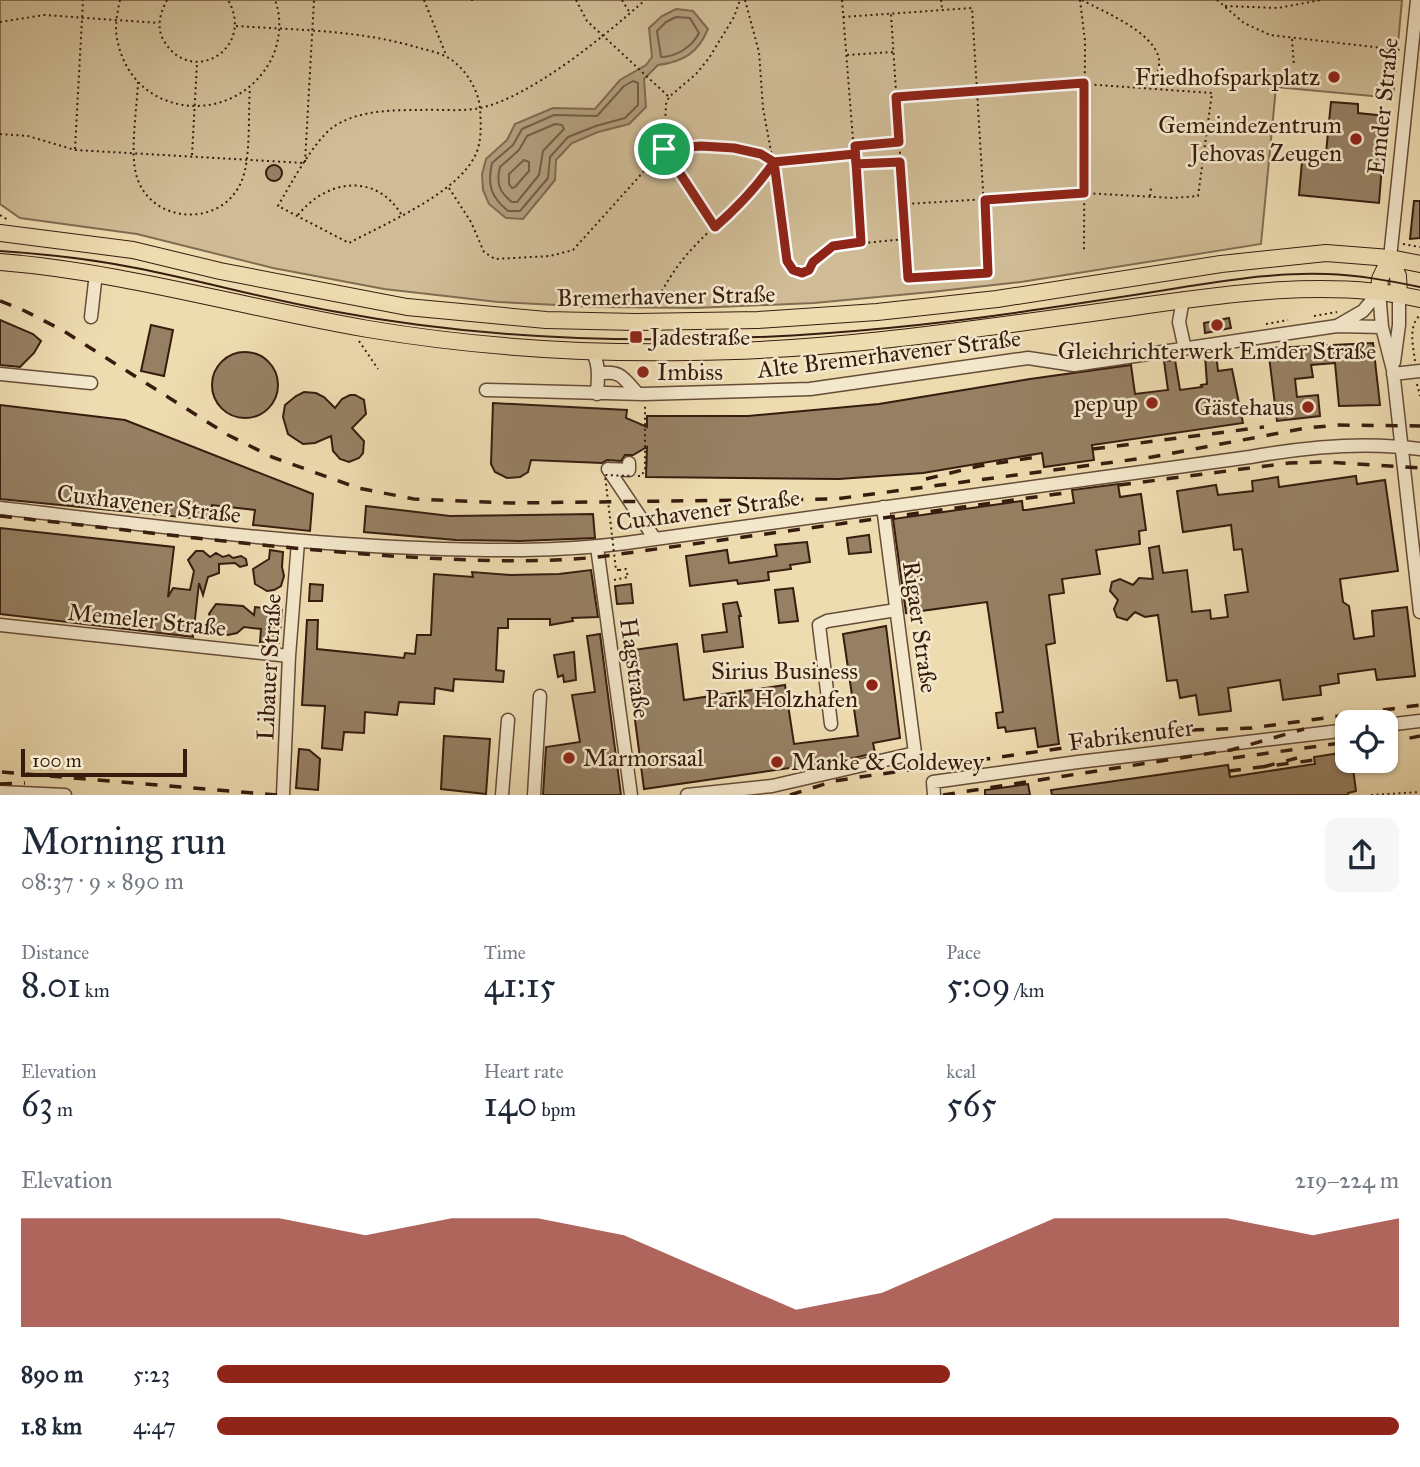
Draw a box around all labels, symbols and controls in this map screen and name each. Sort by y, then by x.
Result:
street label: Emder Straße [1361,36,1405,176]
place label: Friedhofsparkplatz [1135,62,1320,92]
marker: Friedhofsparkplatz [1326,69,1342,85]
place label: Gemeindezentrum Jehovas Zeugen [1158,110,1342,168]
pin [634,119,694,179]
icon: arrive [645,130,683,168]
marker: Gemeindezentrum Jehovas Zeugen [1348,131,1364,147]
street label: Bremerhavener Straße [556,279,776,313]
marker: Gleichrichterwerk Emder Straße [1209,317,1225,333]
place label: Jadestraße [647,322,750,352]
street label: Alte Bremerhavener Straße [755,323,1022,385]
marker: Jadestraße [628,329,644,345]
place label: Gleichrichterwerk Emder Straße [1058,336,1376,366]
place label: Imbiss [657,357,723,387]
marker: Imbiss [635,364,651,380]
place label: pep up [1073,388,1138,418]
place label: Gästehaus [1194,392,1294,422]
marker: pep up [1144,395,1160,411]
marker: Gästehaus [1300,399,1316,415]
street label: Cuxhavener Straße [55,478,243,530]
street label: Cuxhavener Straße [614,482,802,538]
street label: Rigaer Straße [896,559,944,695]
street label: Libauer Straße [250,593,288,741]
street label: Memeler Straße [66,597,228,643]
street label: Hagstraße [613,616,657,720]
place label: Sirius Business Park Holzhafen [705,656,858,714]
marker: Sirius Business Park Holzhafen [864,677,880,693]
map controls [1335,710,1398,773]
button: locate [1335,710,1398,773]
street label: Fabrikenufer [1067,712,1195,758]
place label: Marmorsaal [583,743,704,773]
scale bar [21,746,187,778]
place label: Manke & Coldewey [791,747,985,777]
text: 100 m [32,749,82,772]
marker: Marmorsaal [561,750,577,766]
marker: Manke & Coldewey [769,754,785,770]
text: Morning run [21,818,226,864]
button: share [1325,818,1399,892]
text: 08:37 · 9 × 890 m [21,867,184,895]
text: Distance [21,941,89,964]
text: Time [484,941,526,964]
text: Pace [946,941,981,964]
text: 8.01 [21,964,81,1007]
text: 41:15 [484,964,556,1007]
text: 5:09 [946,964,1011,1007]
text: km [81,979,110,1002]
text: /km [1011,979,1045,1002]
text: Elevation [21,1060,96,1083]
text: Heart rate [484,1060,564,1083]
text: kcal [946,1060,976,1083]
text: 63 [21,1083,53,1126]
text: 140 [484,1083,537,1126]
text: 565 [946,1083,997,1126]
text: m [53,1098,73,1121]
text: bpm [537,1098,576,1121]
text: Elevation [21,1166,112,1194]
text: 219–224 m [1295,1166,1399,1194]
text: 890 m [21,1360,83,1388]
text: 5:23 [133,1360,170,1388]
text: 1.8 km [21,1412,82,1440]
text: 4:47 [133,1412,176,1440]

